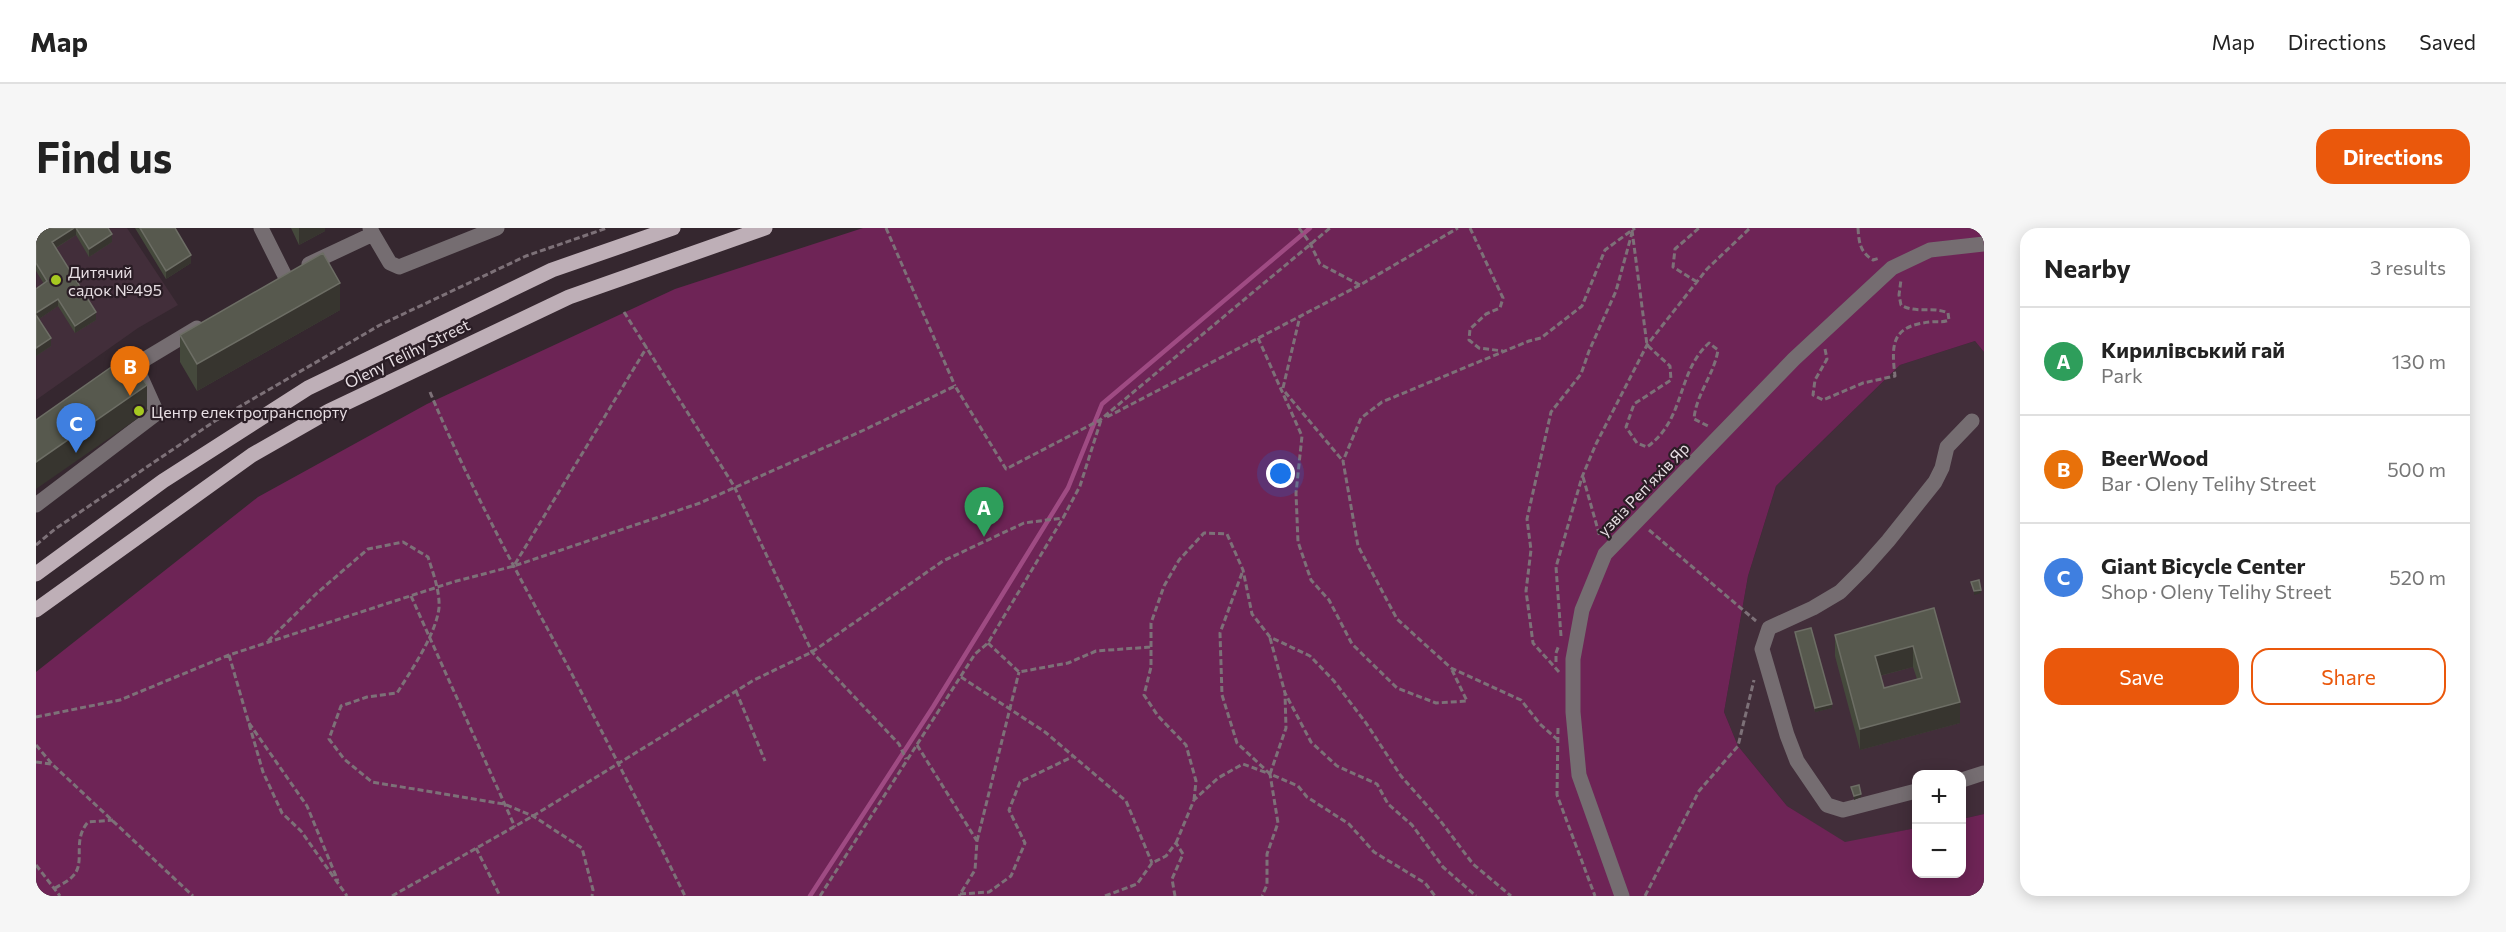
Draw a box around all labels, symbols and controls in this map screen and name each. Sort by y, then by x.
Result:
text: Map [30,24,88,58]
text: Map [2212,29,2255,54]
text: Directions [2288,29,2386,54]
text: Saved [2419,29,2476,54]
button: Directions [2316,129,2470,184]
text: Find us [36,130,172,182]
text: Nearby [2044,252,2131,283]
text: 3 results [2370,255,2446,279]
place label: Дитячий садок №495 [68,262,162,299]
marker: Дитячий садок №495 [49,273,63,287]
street label: Oleny Telihy Street [341,314,473,392]
text: Кирилівський гай [2101,336,2285,363]
pin: B [110,346,149,396]
text: A [2056,349,2071,373]
text: 130 m [2392,349,2446,373]
text: Park [2101,363,2143,387]
place label: Центр електротранспорту [151,402,348,421]
pin: C [56,404,96,453]
marker: Центр електротранспорту [132,404,146,418]
street label: узвіз Репʼяхів Яр [1593,438,1693,540]
text: BeerWood [2101,444,2208,471]
text: B [2057,457,2070,481]
text: 500 m [2387,457,2446,481]
your location [1266,459,1295,488]
text: Bar · Oleny Telihy Street [2101,471,2316,495]
pin: A [964,488,1004,537]
text: Giant Bicycle Center [2101,552,2306,579]
text: C [2057,565,2070,589]
text: 520 m [2389,565,2446,589]
text: Shop · Oleny Telihy Street [2101,579,2332,603]
button: Save [2044,648,2239,705]
button: Share [2251,648,2446,705]
map controls [1912,770,1966,878]
button: + [1912,770,1966,824]
button: − [1912,824,1966,878]

